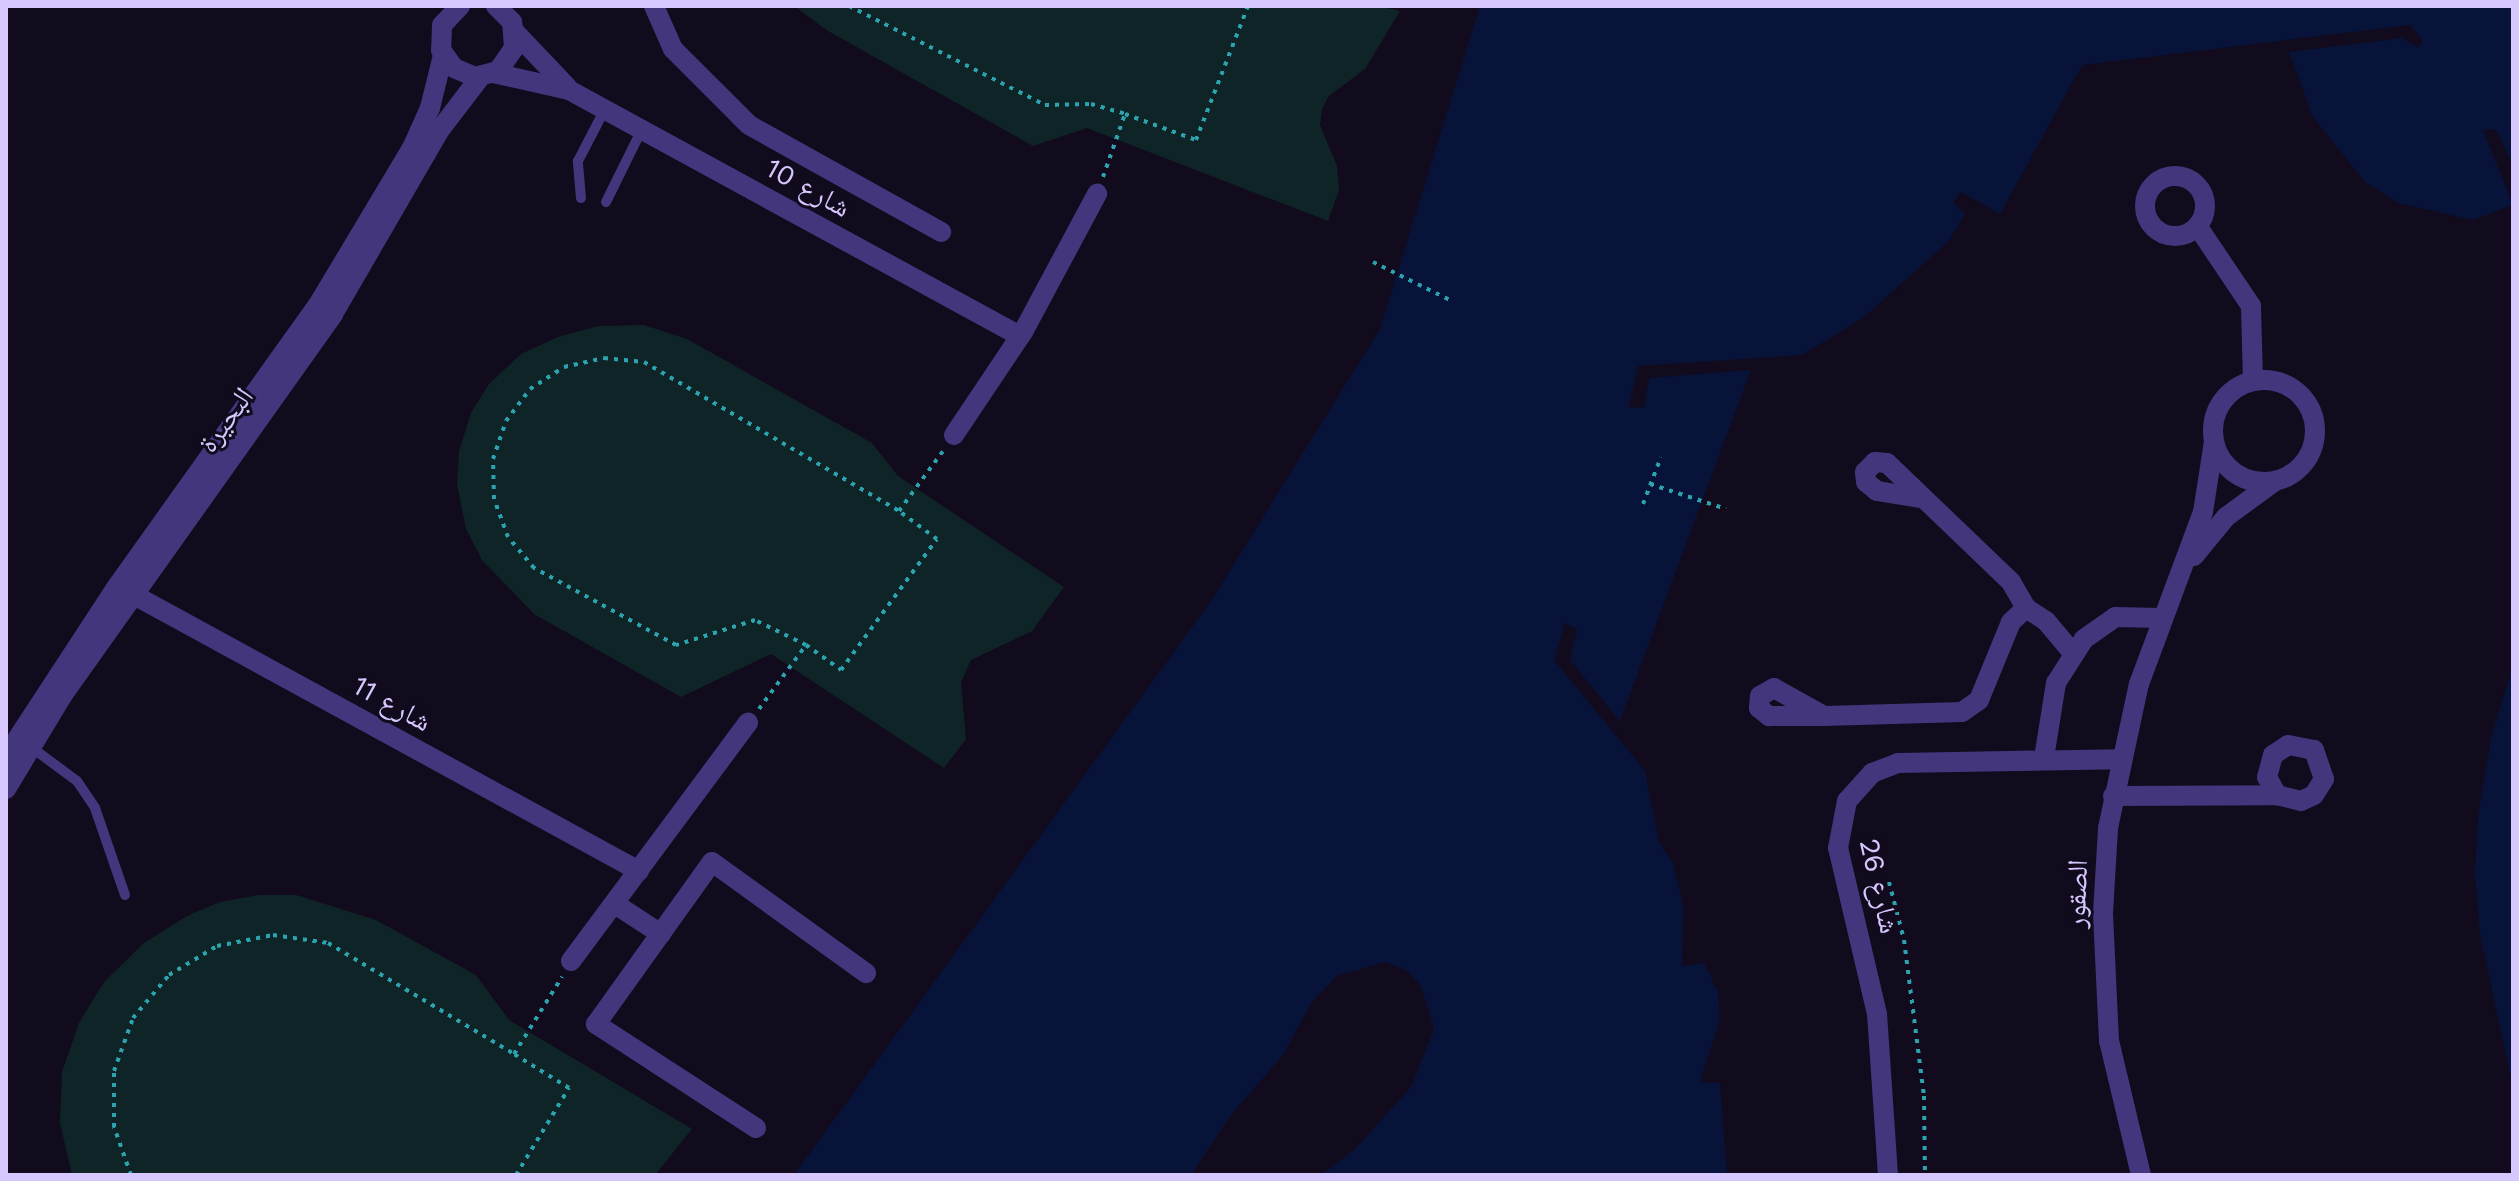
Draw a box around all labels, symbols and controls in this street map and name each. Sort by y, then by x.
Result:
street label: شارع 10 [760,151,856,225]
street label: البحيرة [191,381,261,459]
street label: شارع 11 [347,669,437,739]
street label: شارع 26 [1852,835,1906,937]
street label: الصقور [2059,859,2095,929]

